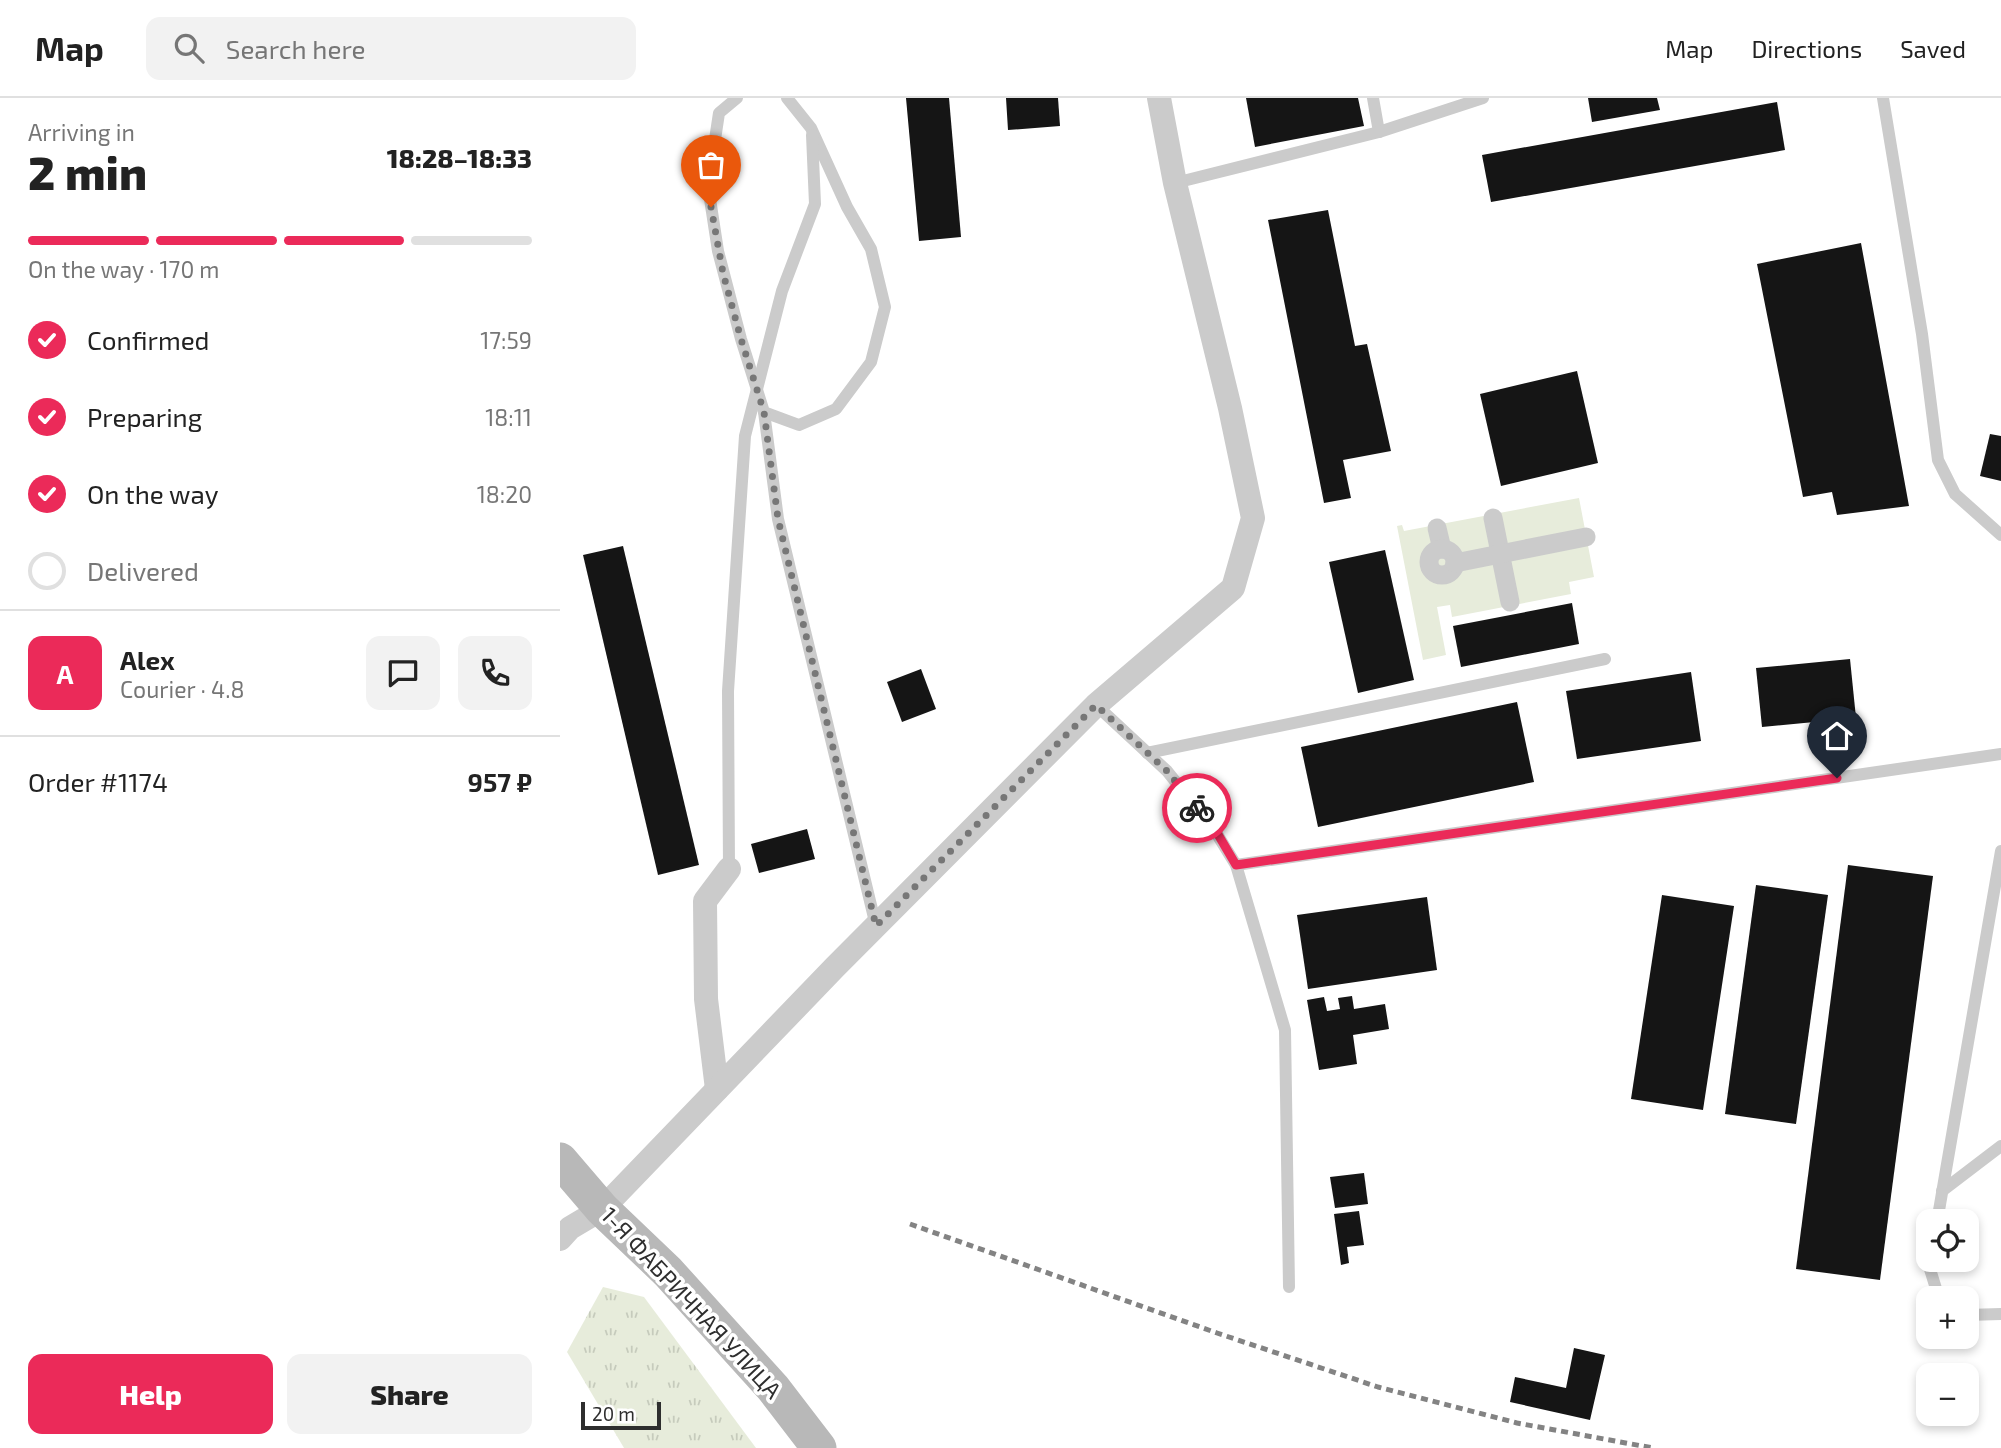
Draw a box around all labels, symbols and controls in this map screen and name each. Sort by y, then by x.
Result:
search box [146,17,636,80]
text: Map [35,28,104,68]
icon: search [170,29,208,67]
text: Search here [226,33,365,64]
text: Map [1665,34,1713,63]
text: Directions [1751,34,1862,63]
text: Saved [1900,34,1966,63]
text: Arriving in [28,118,135,146]
pin [681,135,741,207]
text: 18:28–18:33 [387,142,532,173]
text: 2 min [28,144,147,199]
icon: bag [692,146,730,184]
text: On the way · 170 m [28,255,220,283]
icon: check [28,321,66,359]
text: Confirmed [87,324,210,355]
text: 17:59 [480,326,532,354]
icon: check [28,398,66,436]
text: Preparing [87,401,202,432]
text: 18:11 [485,403,532,431]
icon: check [28,475,66,513]
text: On the way [87,478,218,509]
text: 18:20 [477,480,532,508]
text: Delivered [87,555,199,586]
button: chat [366,636,440,710]
button: phone [458,636,532,710]
text: Alex [120,644,175,675]
text: A [57,658,73,689]
text: Courier · 4.8 [120,675,244,703]
pin [1807,706,1867,778]
icon: home [1818,717,1856,755]
text: Order #1174 [28,766,168,797]
text: 957 ₽ [468,766,532,797]
courier [1162,773,1232,843]
icon: bike [1178,789,1216,827]
street label: 1-Я ФАБРИЧНАЯ УЛИЦА [596,1201,788,1404]
map controls [1916,1209,1979,1426]
button: locate [1916,1209,1979,1272]
button: + [1916,1286,1979,1349]
button: Help [28,1354,273,1434]
button: Share [287,1354,532,1434]
button: − [1916,1363,1979,1426]
scale bar [581,1399,662,1431]
text: 20 m [592,1402,635,1425]

